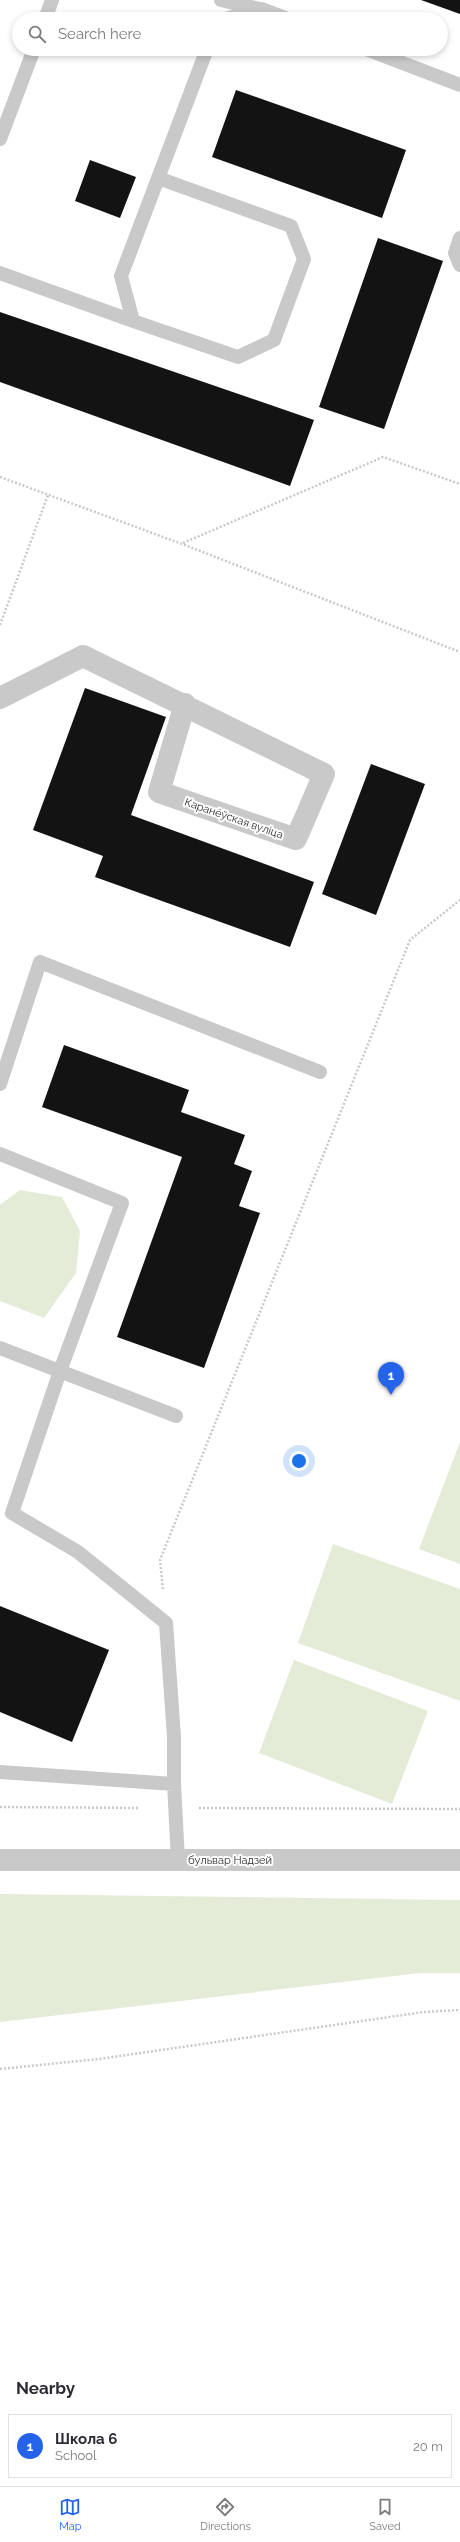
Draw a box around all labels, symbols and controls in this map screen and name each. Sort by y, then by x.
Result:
search box [12,12,448,56]
icon: search [26,23,48,45]
text: Search here [58,25,141,43]
street label: Каранёўская вуліца [183,796,285,841]
pin: 1 [378,1362,404,1395]
your location [289,1451,309,1471]
street label: бульвар Надзей [188,1854,272,1867]
text: Nearby [16,2378,75,2398]
text: Школа 6 [55,2430,117,2448]
text: 1 [27,2439,33,2454]
text: 20 m [413,2439,443,2454]
text: School [55,2448,97,2463]
tab: Map [59,2496,82,2533]
tab: Directions [200,2496,251,2533]
tab: Saved [369,2496,401,2533]

